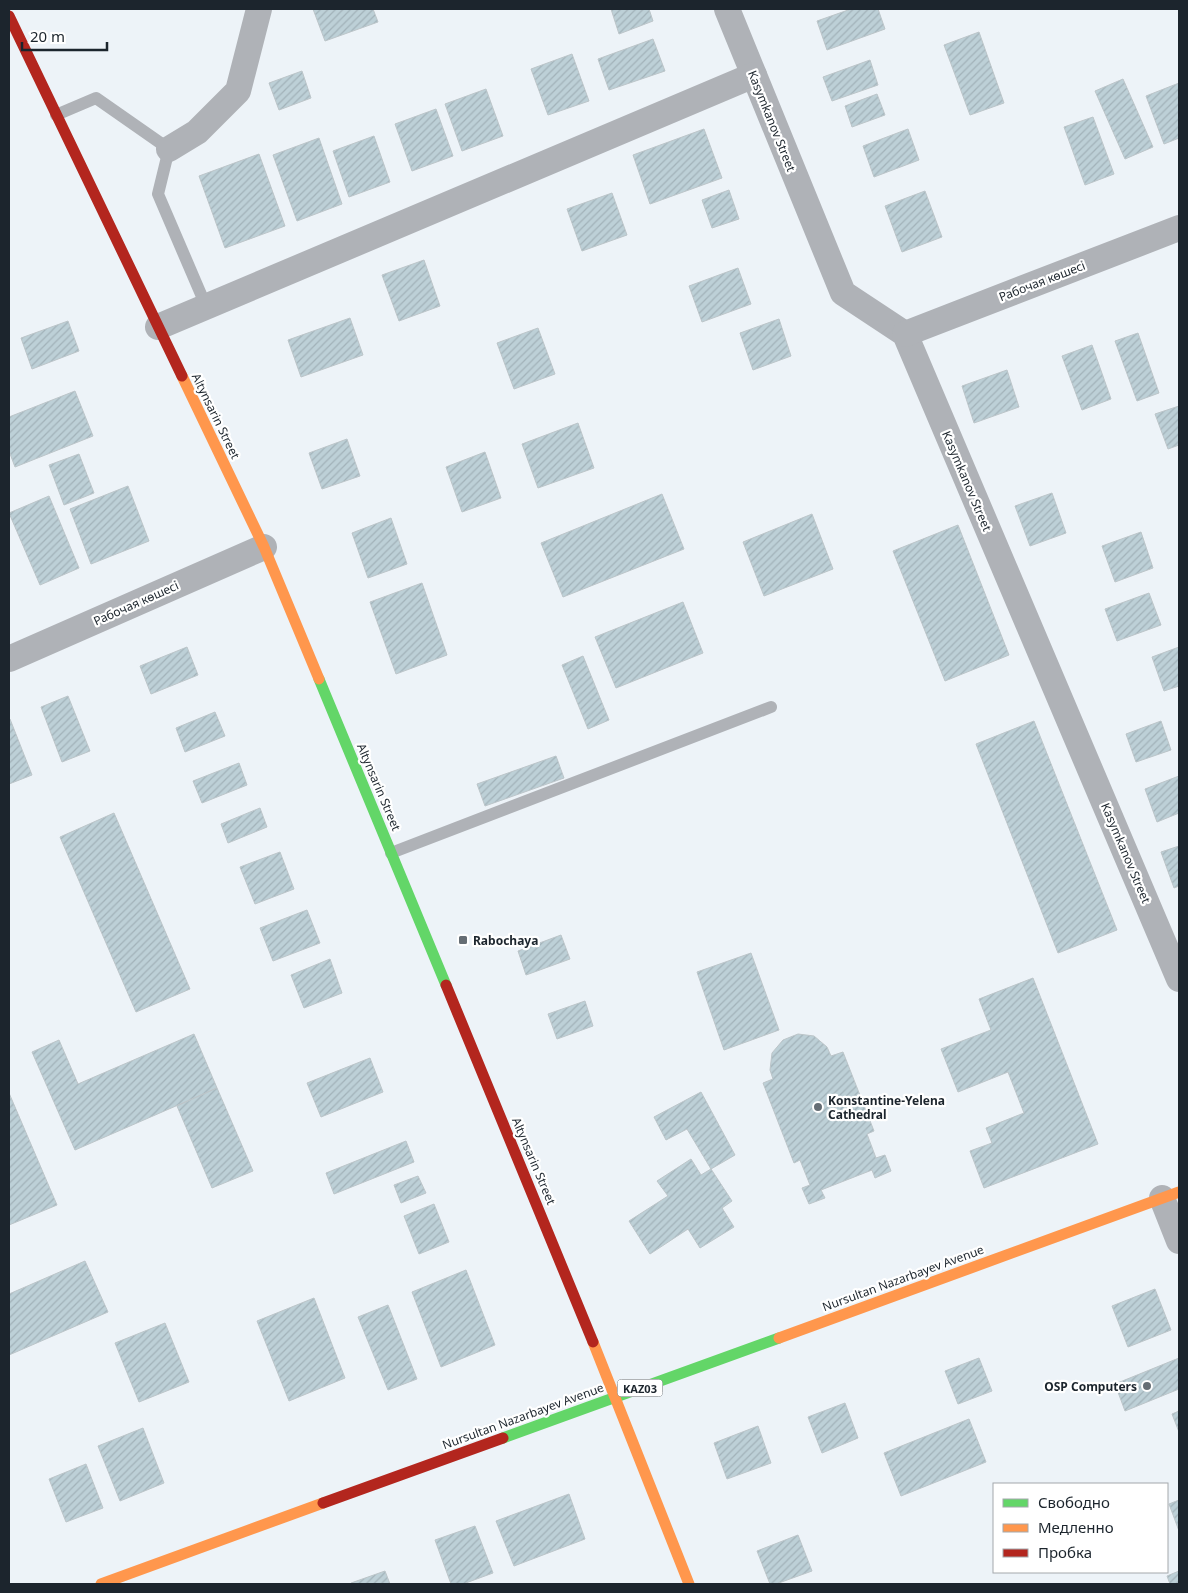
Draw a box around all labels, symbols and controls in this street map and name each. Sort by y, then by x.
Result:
scale bar [22,20,108,52]
text: 20 m [30,26,65,46]
street label: Kasymkanov Street [744,68,800,175]
street label: Рабочая көшесі [996,257,1088,305]
street label: Altynsarin Street [188,370,244,462]
street label: Kasymkanov Street [938,428,996,534]
street label: Рабочая көшесі [91,577,181,629]
street label: Altynsarin Street [353,741,405,834]
street label: Kasymkanov Street [1097,800,1155,906]
place label: Rabochaya [473,932,538,949]
marker: Rabochaya [457,934,469,946]
place label: Konstantine-Yelena Cathedral [828,1092,945,1123]
marker: Konstantine-Yelena Cathedral [812,1101,824,1113]
street label: Altynsarin Street [508,1115,560,1208]
street label: Nursultan Nazarbayev Avenue [820,1241,986,1315]
place label: OSP Computers [1044,1378,1137,1395]
street label: Nursultan Nazarbayev Avenue [440,1379,606,1453]
road number: KАZ03 [618,1380,662,1396]
marker: OSP Computers [1141,1380,1153,1392]
legend [993,1483,1168,1573]
text: Свободно [1038,1492,1110,1512]
text: Медленно [1038,1517,1114,1537]
text: Пробка [1038,1542,1092,1562]

